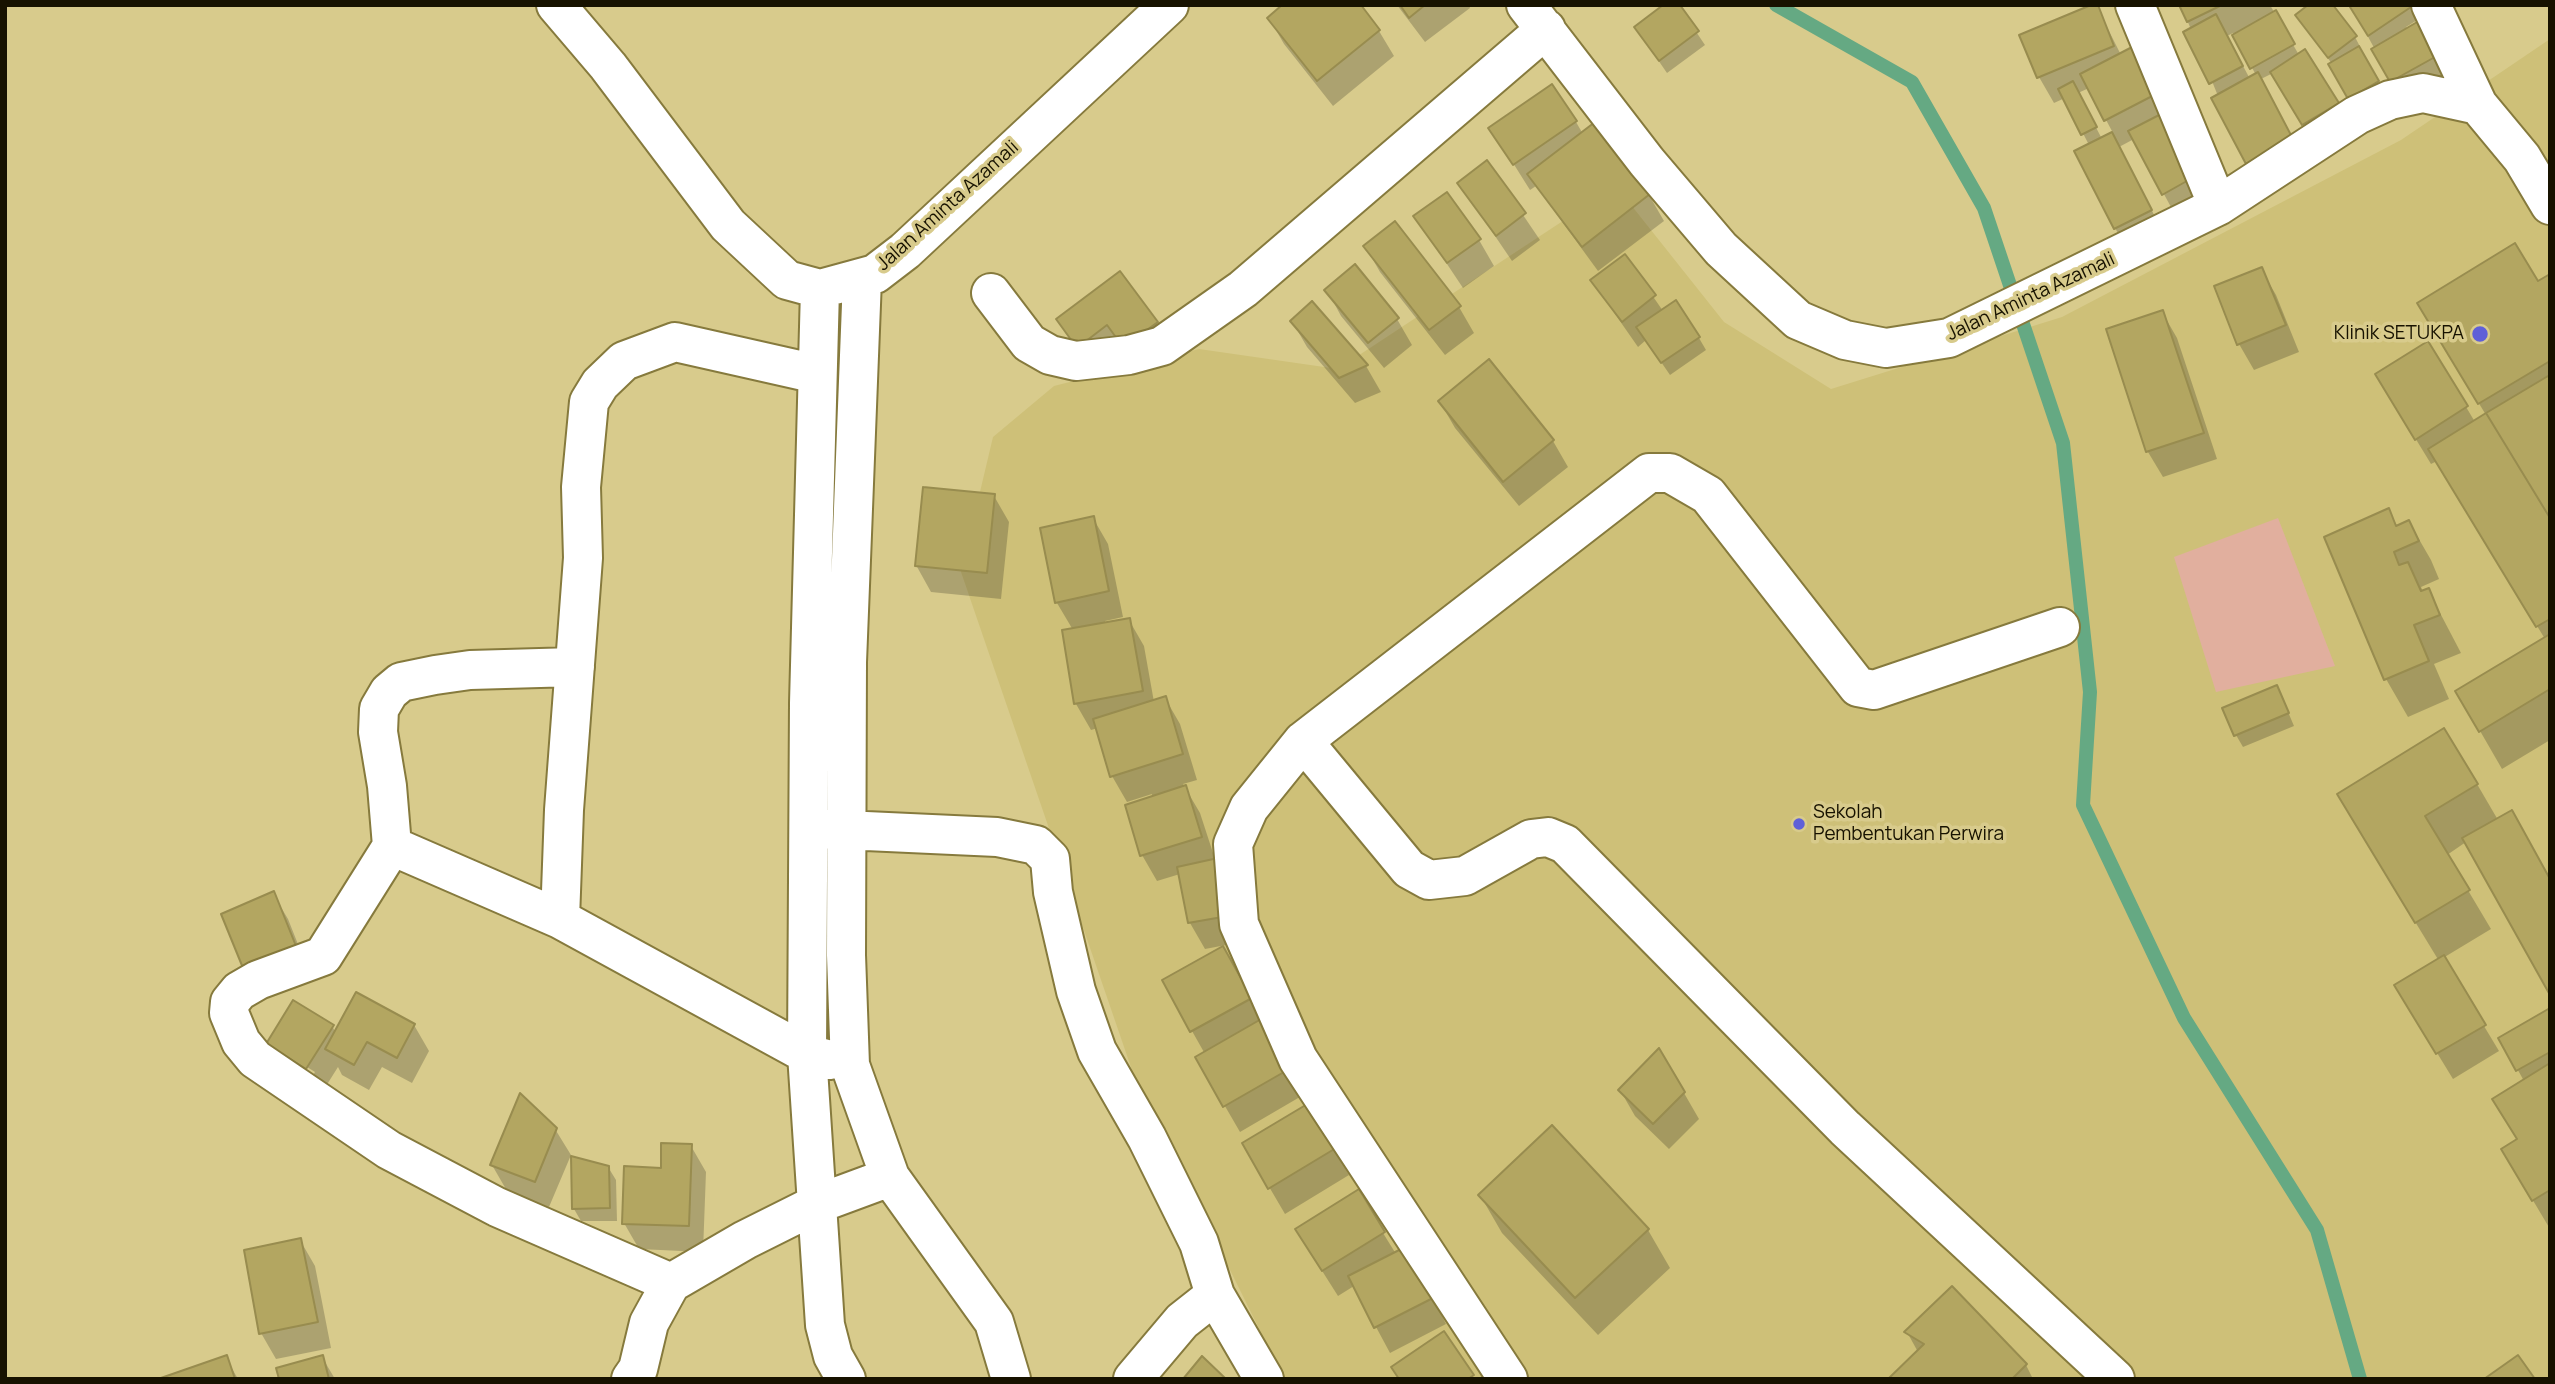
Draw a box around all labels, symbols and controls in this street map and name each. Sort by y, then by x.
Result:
street label: Jalan Aminta Azamali [872,136,1024,276]
street label: Jalan Aminta Azamali [1943,248,2119,346]
place label: Klinik SETUKPA [2334,323,2464,345]
marker: Klinik SETUKPA [2470,324,2490,344]
place label: Sekolah Pembentukan Perwira [1813,802,2004,846]
marker: Sekolah Pembentukan Perwira [1791,816,1807,832]

